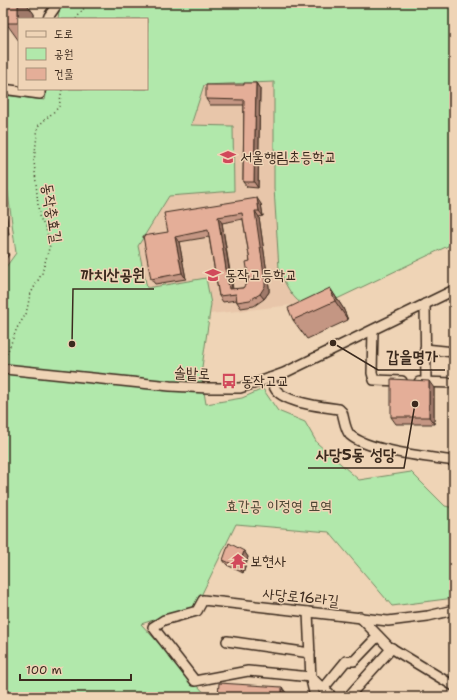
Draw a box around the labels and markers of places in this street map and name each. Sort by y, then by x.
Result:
place label: 서울행림초등학교 [240,147,337,167]
school or university icon: 서울행림초등학교 [219,148,237,166]
callout: 까치산공원 [73,261,154,289]
place label: 동작고등학교 [225,265,297,285]
school or university icon: 동작고등학교 [204,266,222,284]
callout: 갑을명가 [378,342,445,370]
place label: 동작고교 [241,371,289,391]
bus stop icon: 동작고교 [220,372,238,390]
callout: 사당5동 성당 [308,440,404,468]
place label: 보현사 [250,551,286,571]
temple icon: 보현사 [229,552,247,570]

